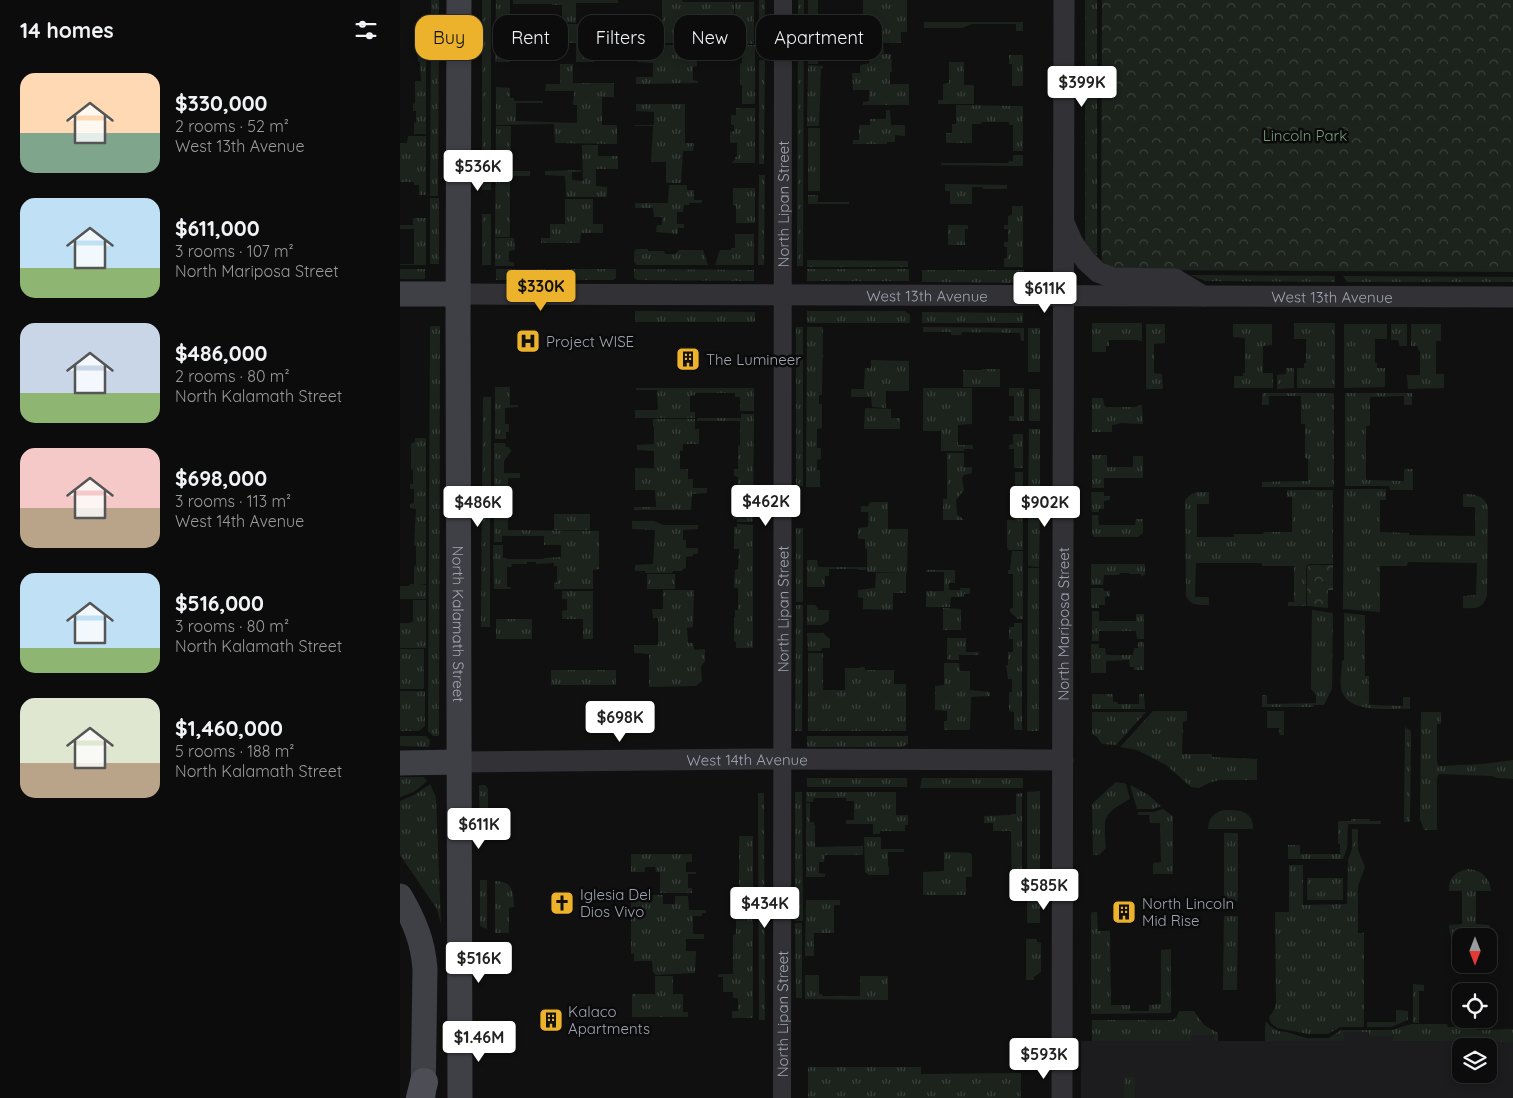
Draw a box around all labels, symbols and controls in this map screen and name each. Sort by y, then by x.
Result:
chip: Buy [415,15,483,60]
chip: Rent [493,15,568,60]
chip: Filters [578,15,664,60]
chip: New [674,15,746,60]
chip: Apartment [756,15,882,60]
icon: filters [352,16,380,44]
text: 14 homes [20,17,114,43]
pin: $399K [1047,66,1117,108]
text: $399K [1059,72,1105,92]
text: $330,000 [175,90,267,116]
icon: home [60,93,120,153]
text: 2 rooms · 52 m² [175,116,289,136]
park label: Lincoln Park [1263,126,1347,145]
text: West 13th Avenue [175,136,304,156]
street label: North Lipan Street [773,141,792,267]
pin: $536K [443,150,513,192]
text: $536K [455,156,501,176]
text: $611,000 [175,215,260,241]
icon: home [60,218,120,278]
text: 3 rooms · 107 m² [175,241,294,261]
text: North Mariposa Street [175,261,339,281]
pin: $330K [506,270,576,312]
pin: $611K [1010,272,1080,314]
text: $330K [517,276,565,296]
text: $611K [1024,278,1066,298]
street label: West 13th Avenue [866,286,988,305]
street label: West 13th Avenue [1271,287,1393,306]
hospital icon: Project WISE [515,328,541,354]
place label: Project WISE [546,332,634,351]
text: $486,000 [175,340,267,366]
icon: home [60,343,120,403]
building icon: The Lumineer [675,346,701,372]
place label: The Lumineer [706,350,801,369]
text: 2 rooms · 80 m² [175,366,290,386]
text: North Kalamath Street [175,386,342,406]
text: $698,000 [175,465,267,491]
icon: home [60,468,120,528]
pin: $462K [731,484,801,527]
pin: $486K [443,486,513,528]
pin: $902K [1010,486,1080,528]
text: 3 rooms · 113 m² [175,491,291,511]
text: $462K [742,491,790,511]
text: $486K [454,492,502,512]
text: $902K [1021,492,1069,512]
text: West 14th Avenue [175,511,304,531]
street label: North Kalamath Street [449,546,468,702]
street label: North Lipan Street [773,546,792,672]
street label: North Mariposa Street [1053,547,1073,701]
text: $516,000 [175,590,264,616]
icon: home [60,593,120,653]
text: 3 rooms · 80 m² [175,616,289,636]
text: North Kalamath Street [175,636,342,656]
pin: $698K [585,700,655,743]
text: $698K [597,707,643,727]
text: $1,460,000 [175,715,283,741]
icon: home [60,718,120,778]
text: 5 rooms · 188 m² [175,741,294,761]
street label: West 14th Avenue [686,749,808,769]
text: North Kalamath Street [175,761,342,781]
pin: $611K [444,808,514,850]
text: $611K [458,814,500,834]
pin: $585K [1009,868,1079,911]
text: $585K [1020,875,1068,895]
place label: Iglesia Del Dios Vivo [580,885,651,921]
pin: $434K [730,886,800,929]
church icon: Iglesia Del Dios Vivo [549,890,575,916]
text: $434K [741,893,789,913]
place label: North Lincoln Mid Rise [1142,894,1234,930]
building icon: North Lincoln Mid Rise [1111,899,1137,925]
north arrow [1452,928,1498,972]
map controls [1452,928,1497,1083]
pin: $516K [444,942,514,984]
text: $516K [457,948,501,968]
street label: North Lipan Street [773,951,792,1077]
button: locate [1452,983,1497,1028]
place label: Kalaco Apartments [568,1002,650,1038]
building icon: Kalaco Apartments [538,1007,564,1033]
pin: $1.46M [438,1020,520,1063]
text: $1.46M [454,1027,504,1047]
pin: $593K [1009,1038,1079,1080]
button: layers [1452,1038,1497,1083]
text: $593K [1021,1044,1067,1064]

